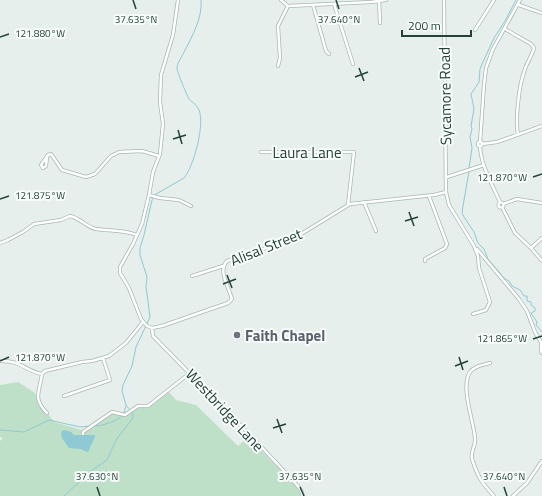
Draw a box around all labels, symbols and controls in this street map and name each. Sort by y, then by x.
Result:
text: 37.635°N [115,12,157,27]
text: 37.640°N [318,12,360,27]
scale bar [402,12,471,38]
text: 200 m [408,16,441,35]
text: 121.880°W [15,26,65,41]
street label: Sycamore Road [433,47,457,145]
street label: Laura Lane [272,141,342,164]
text: 121.870°W [477,170,527,185]
text: 121.875°W [15,188,65,203]
street label: Alisal Street [227,222,306,272]
place label: Faith Chapel [245,324,325,347]
marker: Faith Chapel [232,330,242,340]
text: 121.865°W [477,331,527,346]
text: 121.870°W [15,350,65,365]
street label: Westbridge Lane [180,363,270,457]
text: 37.630°N [76,469,118,484]
text: 37.635°N [279,469,321,484]
text: 37.640°N [483,469,525,484]

